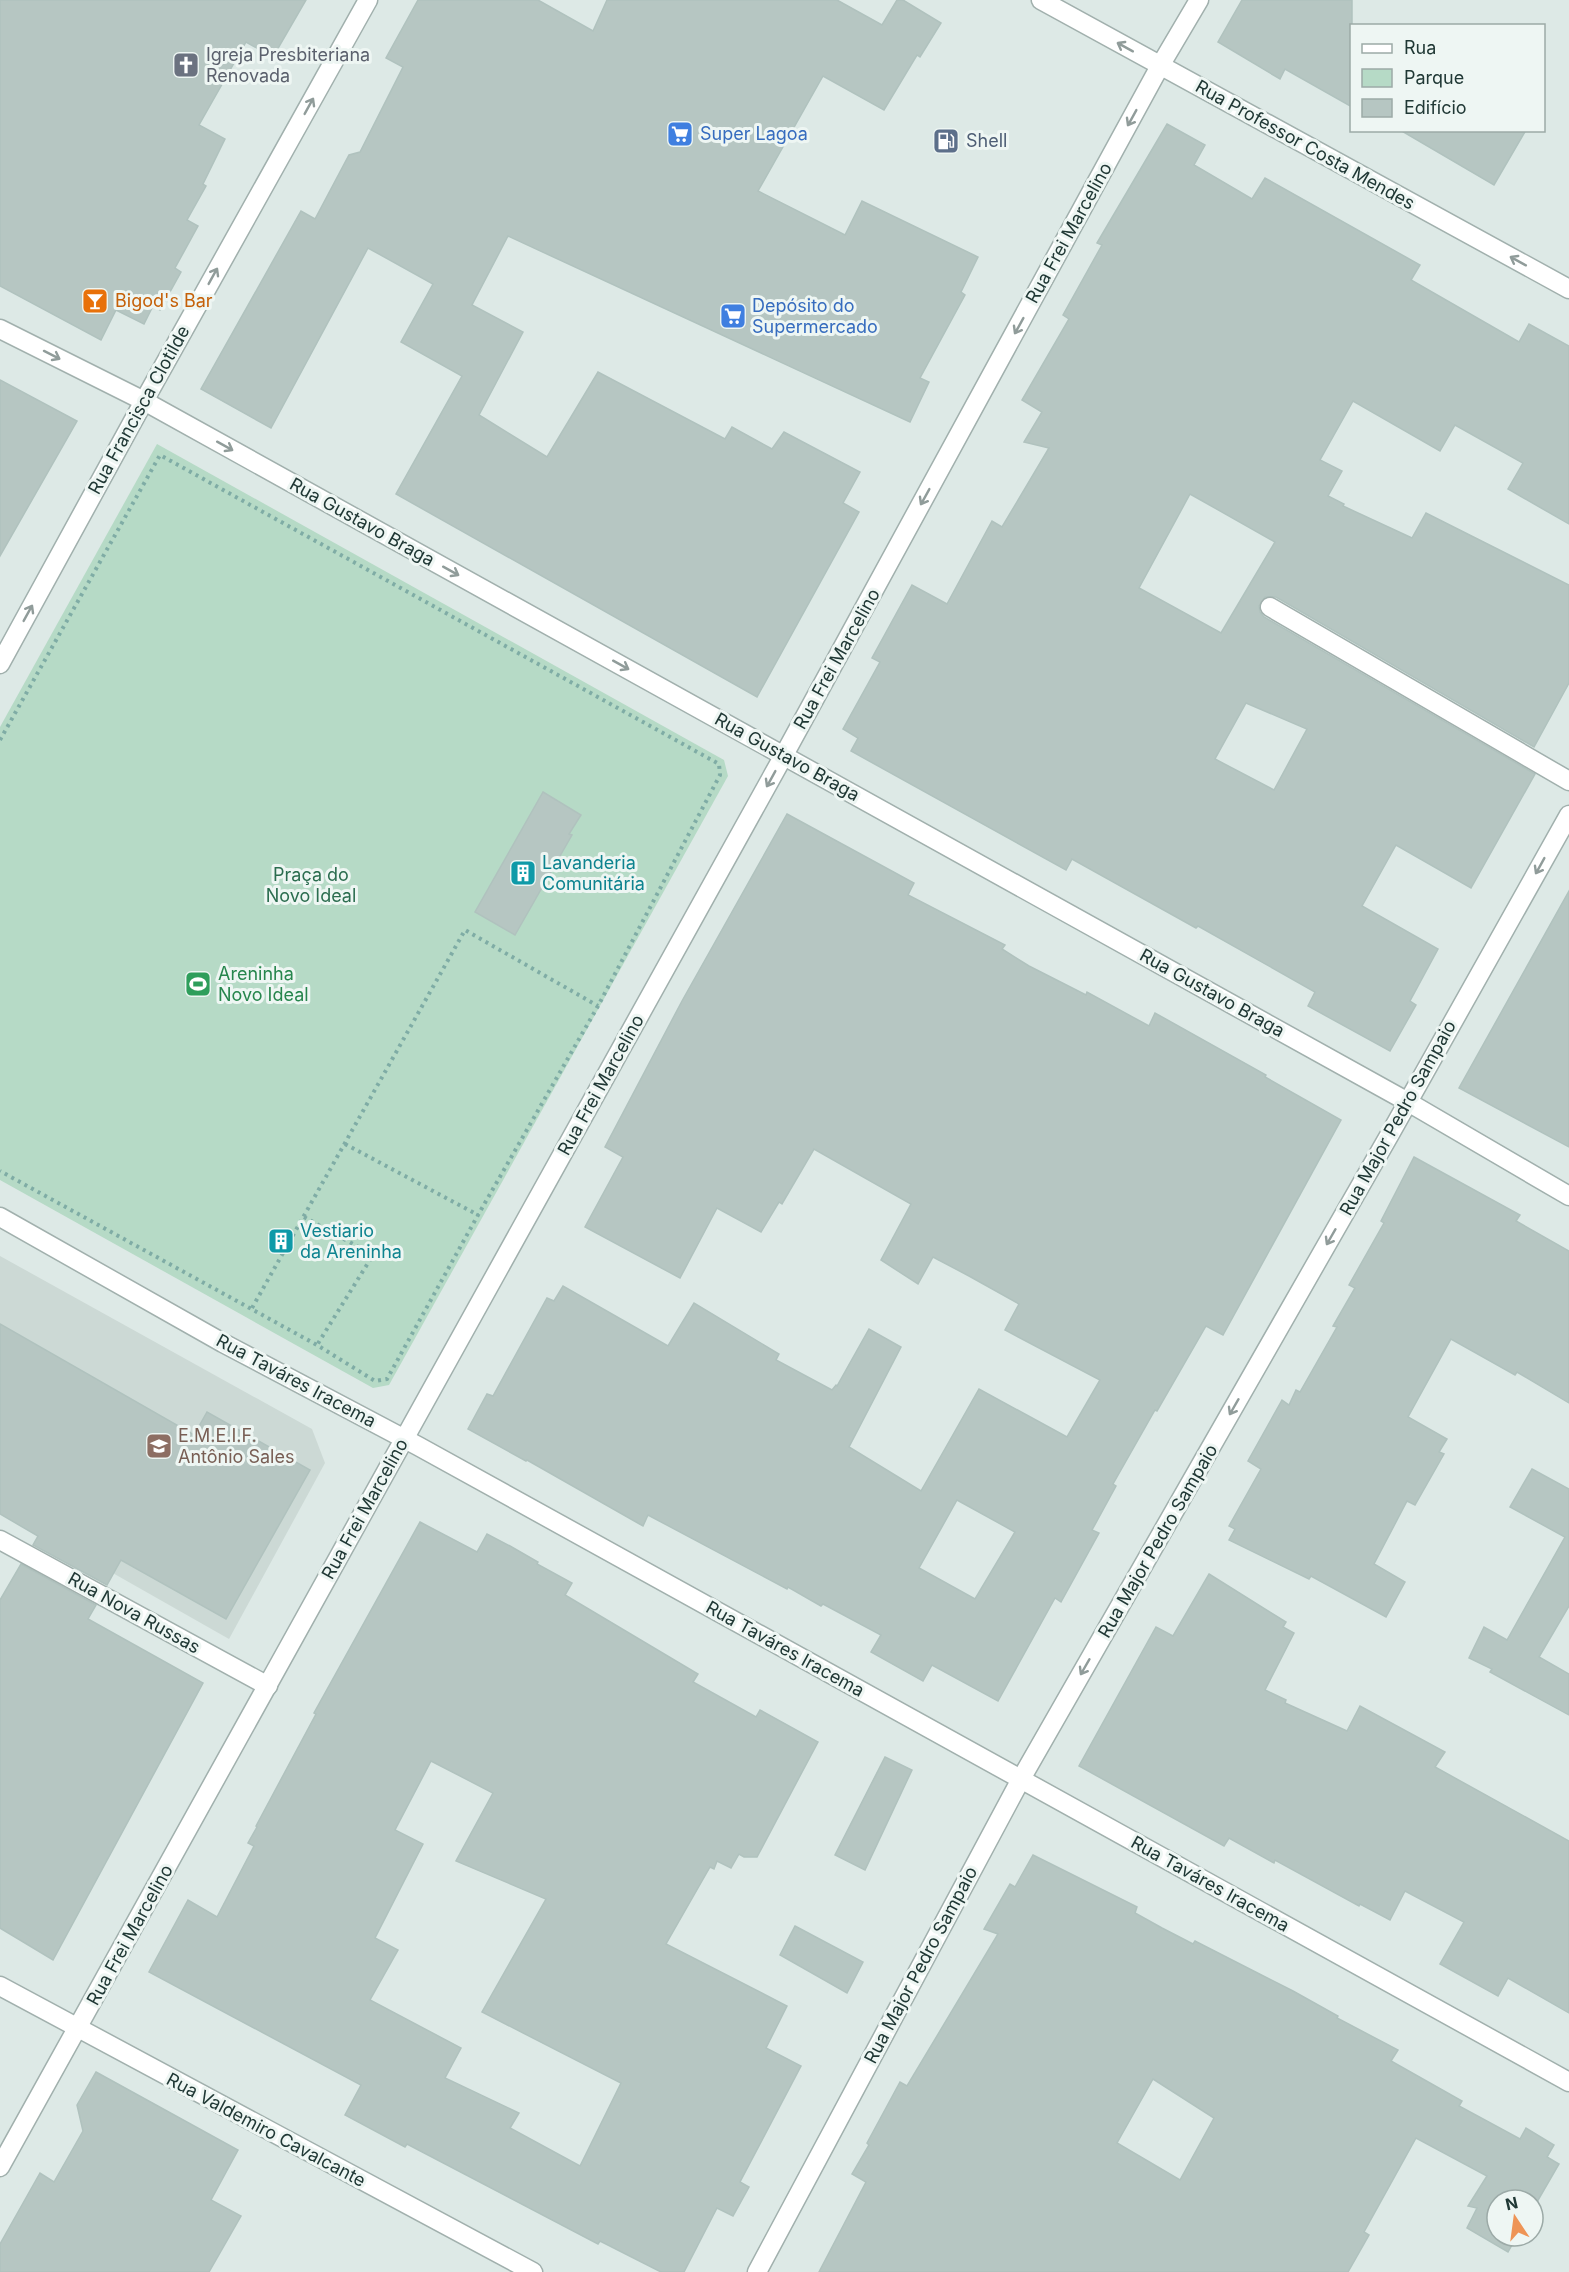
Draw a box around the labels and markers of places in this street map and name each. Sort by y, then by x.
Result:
place label: Igreja Presbiteriana Renovada [206,44,370,86]
church icon: Igreja Presbiteriana Renovada [171,50,201,80]
supermarket icon: Super Lagoa [665,119,695,149]
place label: Super Lagoa [700,123,808,144]
fuel station icon: Shell [931,126,961,156]
place label: Shell [966,130,1007,151]
bar icon: Bigod's Bar [80,286,110,316]
place label: Bigod's Bar [115,290,213,311]
place label: Depósito do Supermercado [752,295,878,337]
supermarket icon: Depósito do Supermercado [718,301,748,331]
place label: Lavanderia Comunitária [542,852,645,894]
building icon: Lavanderia Comunitária [508,858,538,888]
place label: Areninha Novo Ideal [218,963,309,1005]
sports icon: Areninha Novo Ideal [183,969,213,999]
place label: Vestiario da Areninha [300,1220,402,1262]
building icon: Vestiario da Areninha [266,1226,296,1256]
place label: E.M.E.I.F. Antônio Sales [178,1425,294,1467]
school or university icon: E.M.E.I.F. Antônio Sales [144,1431,174,1461]

